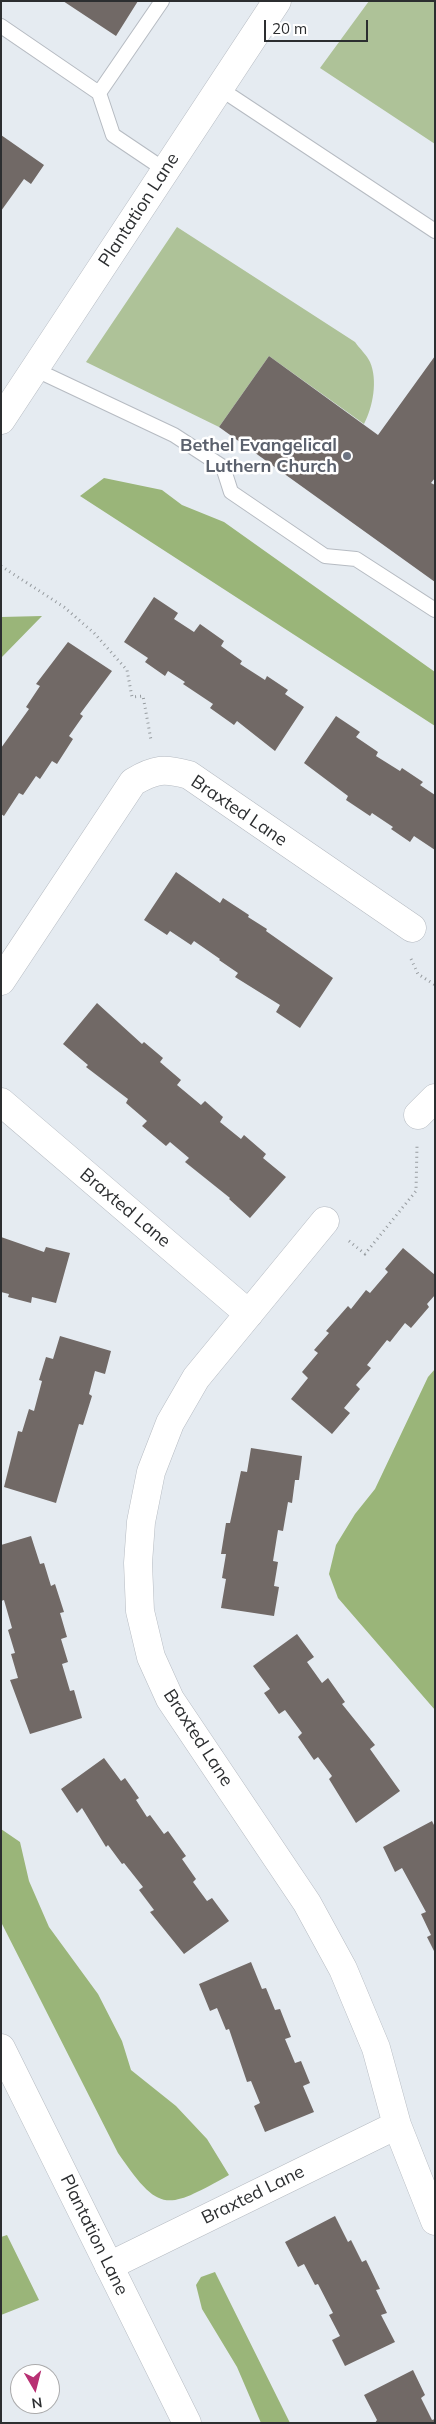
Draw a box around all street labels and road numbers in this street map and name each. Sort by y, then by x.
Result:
street label: Plantation Lane [94,149,184,271]
street label: Braxted Lane [187,771,291,851]
street label: Braxted Lane [75,1164,175,1252]
street label: Braxted Lane [159,1685,237,1791]
street label: Braxted Lane [198,2161,308,2229]
street label: Plantation Lane [55,2171,133,2299]

